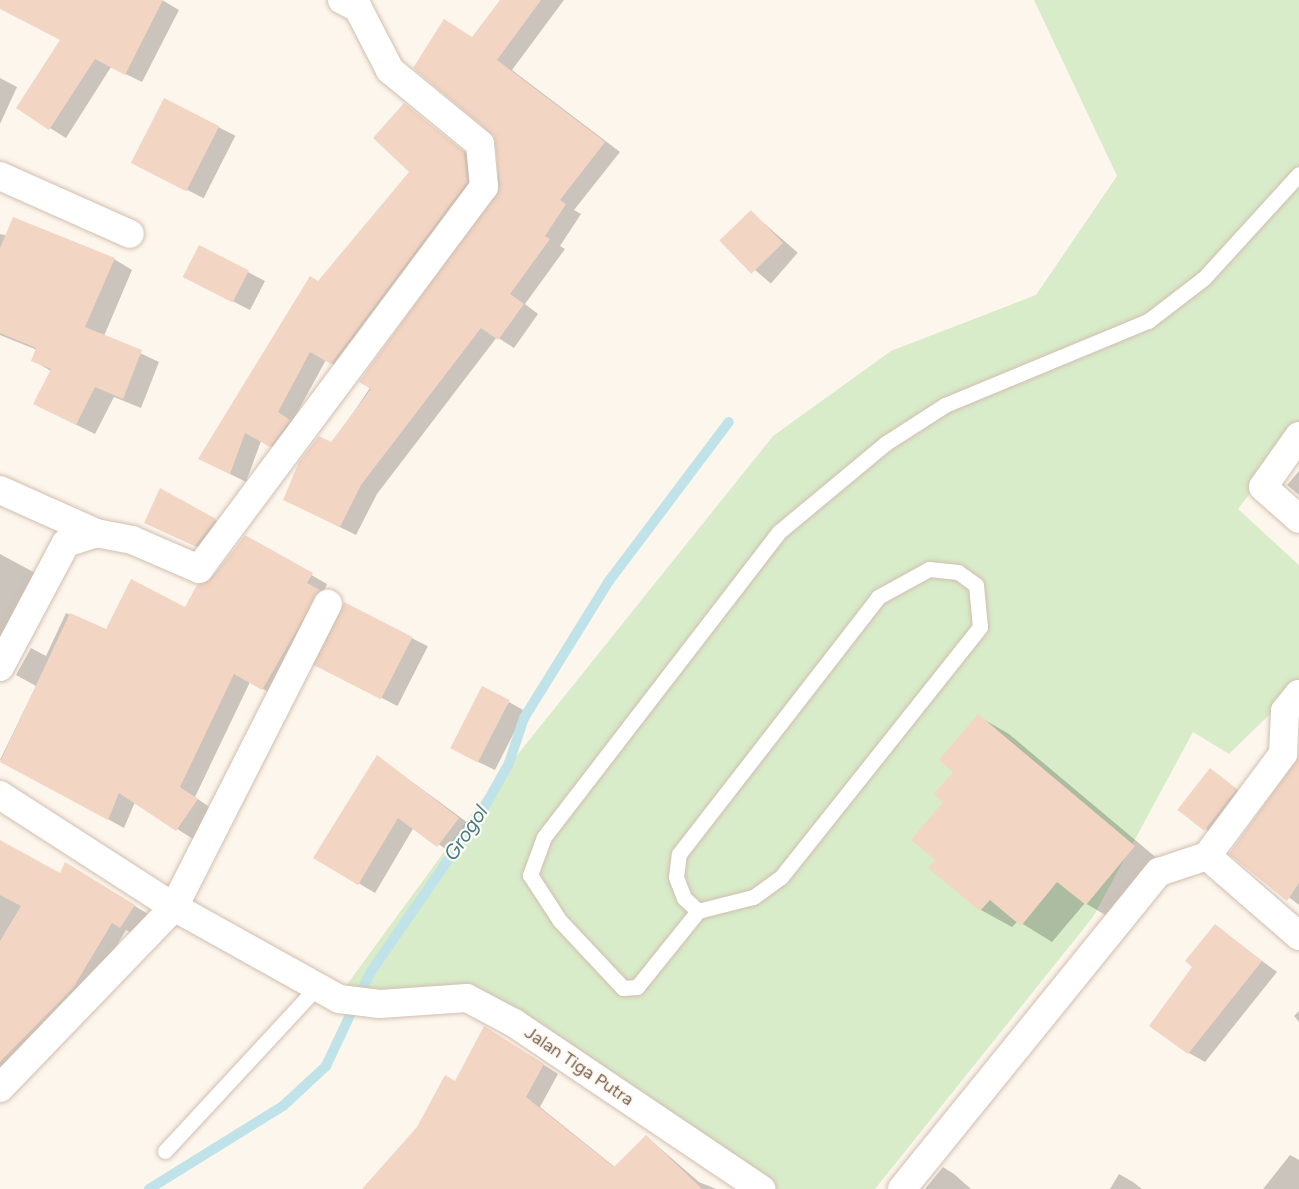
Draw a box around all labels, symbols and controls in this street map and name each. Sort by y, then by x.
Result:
water label: Grogol [439,801,493,865]
street label: Jalan Tiga Putra [520,1022,638,1110]

